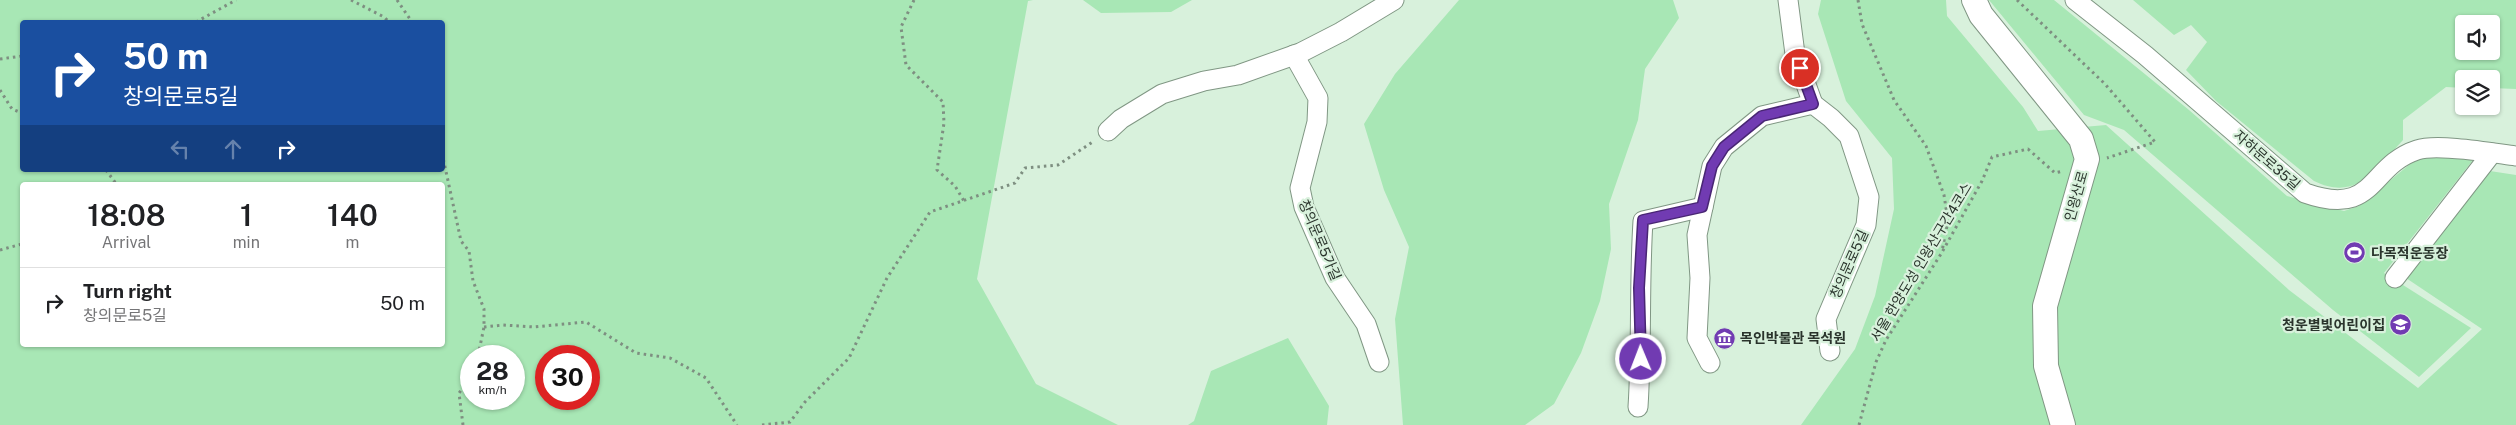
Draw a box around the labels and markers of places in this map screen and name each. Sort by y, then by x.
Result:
pin [1779,47,1821,89]
sports icon: 다목적운동장 [2343,241,2367,265]
place label: 다목적운동장 [2371,245,2448,261]
school or university icon: 청운별빛어린이집 [2389,313,2413,337]
place label: 청운별빛어린이집 [2282,317,2385,333]
museum icon: 목인박물관 목석원 [1712,326,1736,350]
place label: 목인박물관 목석원 [1740,330,1846,346]

